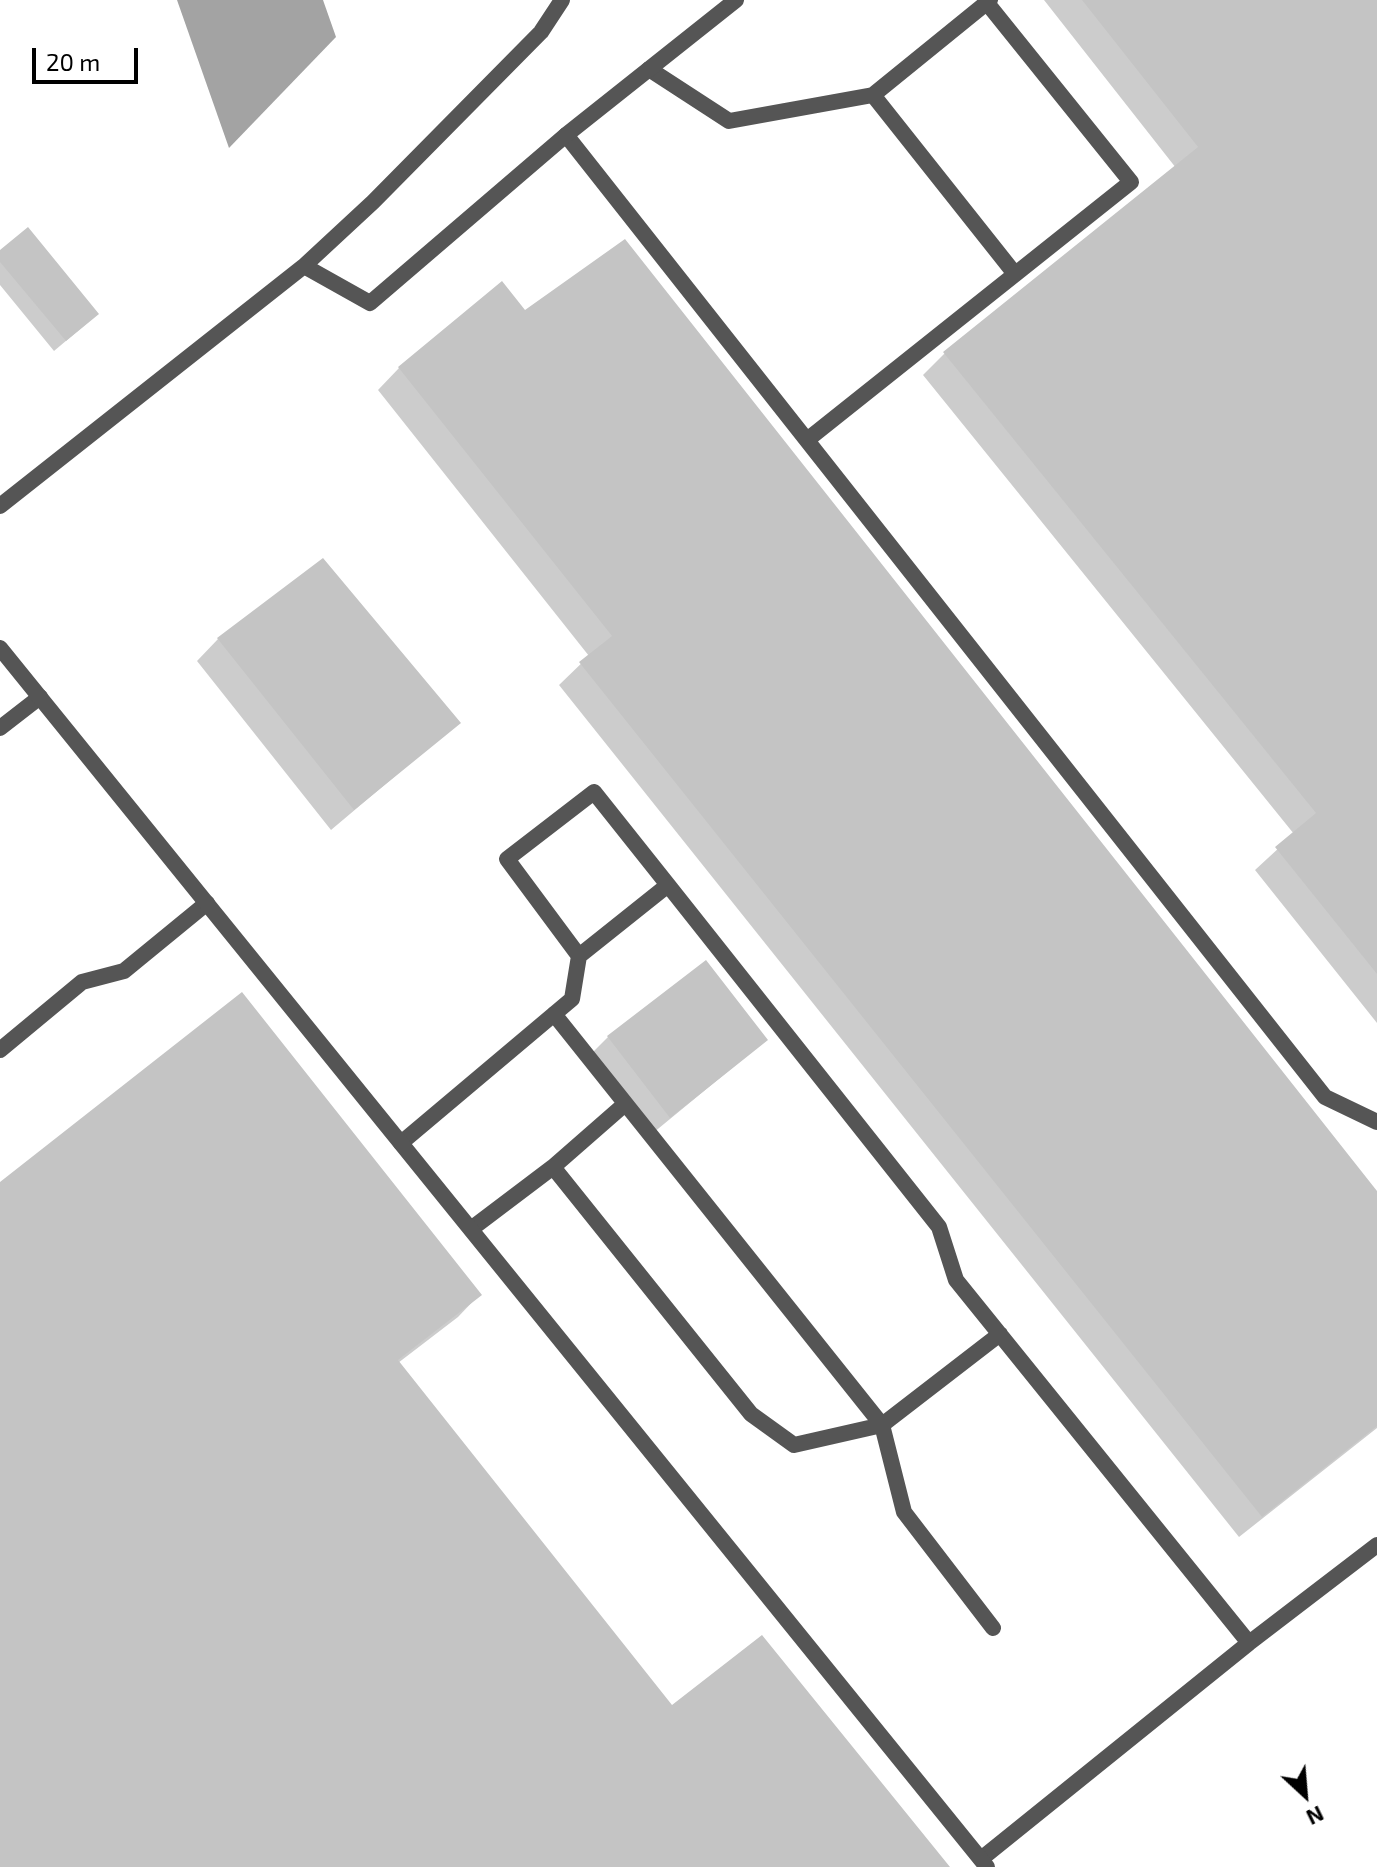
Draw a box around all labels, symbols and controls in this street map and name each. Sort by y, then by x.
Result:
scale bar [36,32,142,82]
text: 20 m [46,47,100,76]
north arrow [1265,1755,1345,1835]
text: N [1303,1801,1328,1832]

